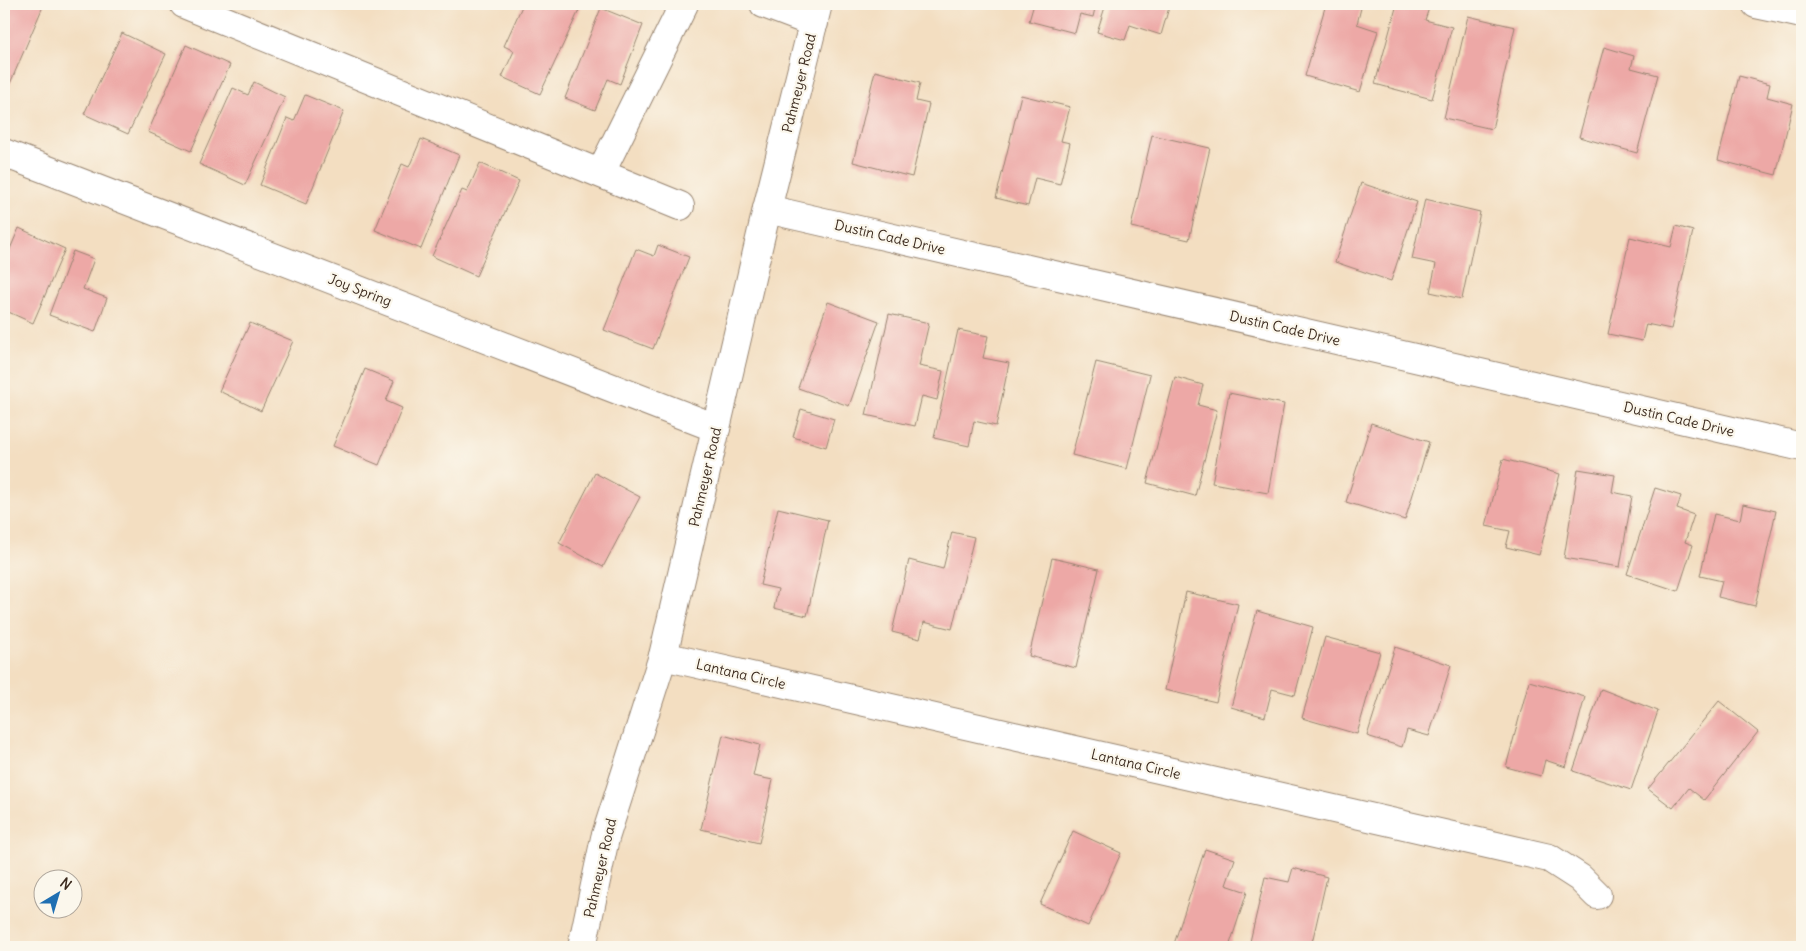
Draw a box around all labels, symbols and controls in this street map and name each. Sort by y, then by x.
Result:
street label: Pahmeyer Road [778,32,820,134]
street label: Dustin Cade Drive [833,216,947,258]
street label: Joy Spring [326,270,394,310]
street label: Dustin Cade Drive [1228,307,1342,349]
street label: Dustin Cade Drive [1622,398,1736,440]
street label: Pahmeyer Road [685,426,725,528]
street label: Lantana Circle [694,655,788,693]
street label: Lantana Circle [1089,745,1183,783]
street label: Pahmeyer Road [580,817,620,919]
north arrow [32,868,82,918]
text: N [57,874,75,894]

